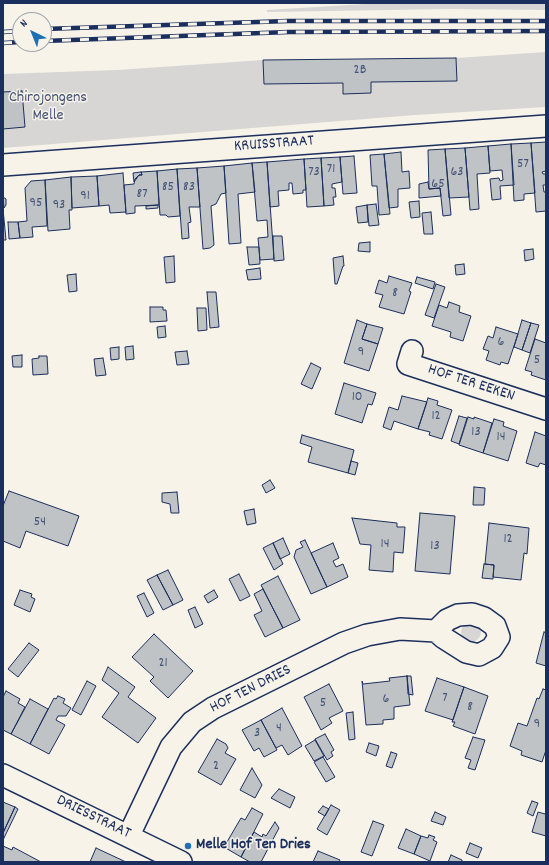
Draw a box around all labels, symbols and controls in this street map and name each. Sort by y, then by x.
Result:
north arrow [12,12,52,52]
text: N [17,16,32,32]
house number: 2B [354,63,366,79]
park label: Chirojongens Melle [9,89,87,127]
street label: KRUISSTRAAT [233,133,315,157]
house number: 57 [517,157,529,173]
house number: 71 [327,162,335,178]
house number: 73 [308,165,320,181]
house number: 63 [450,165,464,181]
house number: 65 [431,177,445,193]
house number: 85 [162,180,174,196]
house number: 83 [183,180,195,196]
house number: 87 [137,187,147,203]
house number: 91 [80,189,90,205]
house number: 95 [30,196,42,212]
house number: 93 [53,198,65,214]
house number: 8 [392,286,398,302]
house number: 6 [498,335,504,351]
house number: 9 [358,345,364,361]
house number: 5 [534,353,540,369]
street label: HOF TER EEKEN [425,361,517,407]
house number: 10 [352,390,362,406]
house number: 12 [431,409,441,425]
house number: 13 [471,425,481,441]
house number: 14 [497,430,505,446]
house number: 54 [34,515,46,531]
house number: 12 [503,532,513,548]
house number: 14 [381,537,389,553]
house number: 13 [430,539,440,555]
house number: 21 [158,656,168,672]
street label: HOF TEN DRIES [207,661,295,719]
house number: 7 [442,691,448,707]
house number: 6 [383,692,389,708]
house number: 5 [320,696,326,712]
house number: 8 [467,700,473,716]
house number: 9 [534,717,540,733]
house number: 4 [276,721,282,737]
house number: 3 [254,726,260,742]
house number: 2 [213,759,219,775]
street label: DRIESSTRAAT [53,792,133,844]
place label: Melle Hof Ten Dries [196,836,311,856]
marker: Melle Hof Ten Dries [183,841,193,851]

